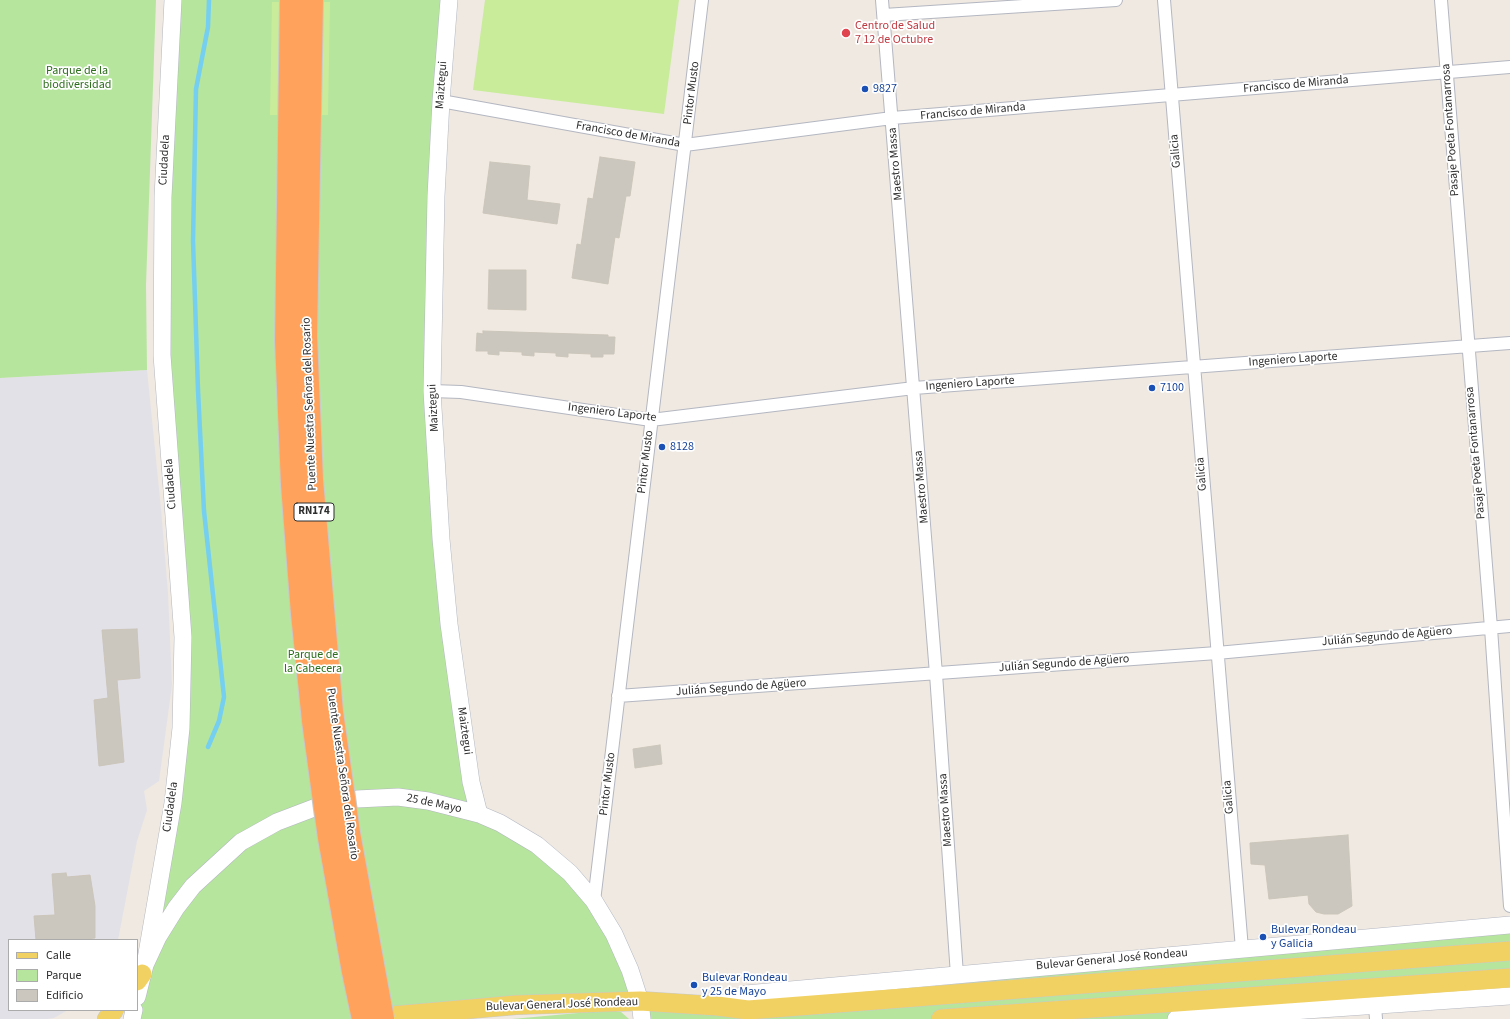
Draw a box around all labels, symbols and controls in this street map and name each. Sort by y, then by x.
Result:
place label: Centro de Salud 7 12 de Octubre [855,19,935,47]
marker: Centro de Salud 7 12 de Octubre [840,27,852,39]
street label: Maiztegui [433,61,451,109]
street label: Pintor Musto [681,61,703,125]
street label: Pasaje Poeta Fontanarrosa [1439,63,1463,197]
park label: Parque de la biodiversidad [43,64,111,92]
street label: Francisco de Miranda [1243,73,1349,97]
place label: 9827 [873,82,897,96]
marker: 9827 [860,84,870,94]
street label: Francisco de Miranda [920,100,1026,124]
street label: Francisco de Miranda [575,119,681,151]
street label: Maestro Massa [886,127,906,201]
street label: Galicia [1167,133,1185,169]
street label: Ciudadela [156,134,174,186]
street label: Puente Nuestra Señora del Rosario [300,317,320,491]
street label: Ingeniero Laporte [1248,350,1338,370]
street label: Ingeniero Laporte [925,374,1015,394]
place label: 7100 [1160,381,1184,395]
marker: 7100 [1147,383,1157,393]
street label: Maiztegui [426,384,442,432]
street label: Pasaje Poeta Fontanarrosa [1463,386,1489,520]
street label: Ingeniero Laporte [567,400,657,426]
street label: Pintor Musto [635,430,657,494]
place label: 8128 [670,440,694,454]
marker: 8128 [657,442,667,452]
street label: Maestro Massa [912,450,932,524]
street label: Galicia [1193,456,1211,492]
street label: Ciudadela [162,458,180,510]
road number: RN174 [294,503,334,521]
street label: Julián Segundo de Agüero [1321,624,1453,650]
park label: Parque de la Cabecera [284,648,342,676]
street label: Julián Segundo de Agüero [998,652,1130,676]
street label: Julián Segundo de Agüero [675,676,807,700]
street label: Puente Nuestra Señora del Rosario [323,687,361,861]
street label: Maiztegui [454,706,474,756]
street label: Pintor Musto [597,752,619,816]
street label: Maestro Massa [936,773,956,847]
street label: Galicia [1220,779,1238,815]
street label: Ciudadela [160,781,182,833]
street label: 25 de Mayo [405,791,463,817]
place label: Bulevar Rondeau y Galicia [1271,923,1356,951]
marker: Bulevar Rondeau y Galicia [1258,932,1268,942]
legend [8,939,138,1011]
street label: Bulevar General José Rondeau [1036,946,1188,974]
text: Calle [46,947,71,964]
text: Parque [46,967,82,984]
place label: Bulevar Rondeau y 25 de Mayo [702,971,787,999]
marker: Bulevar Rondeau y 25 de Mayo [689,980,699,990]
text: Edificio [46,987,83,1004]
street label: Bulevar General José Rondeau [486,995,638,1015]

